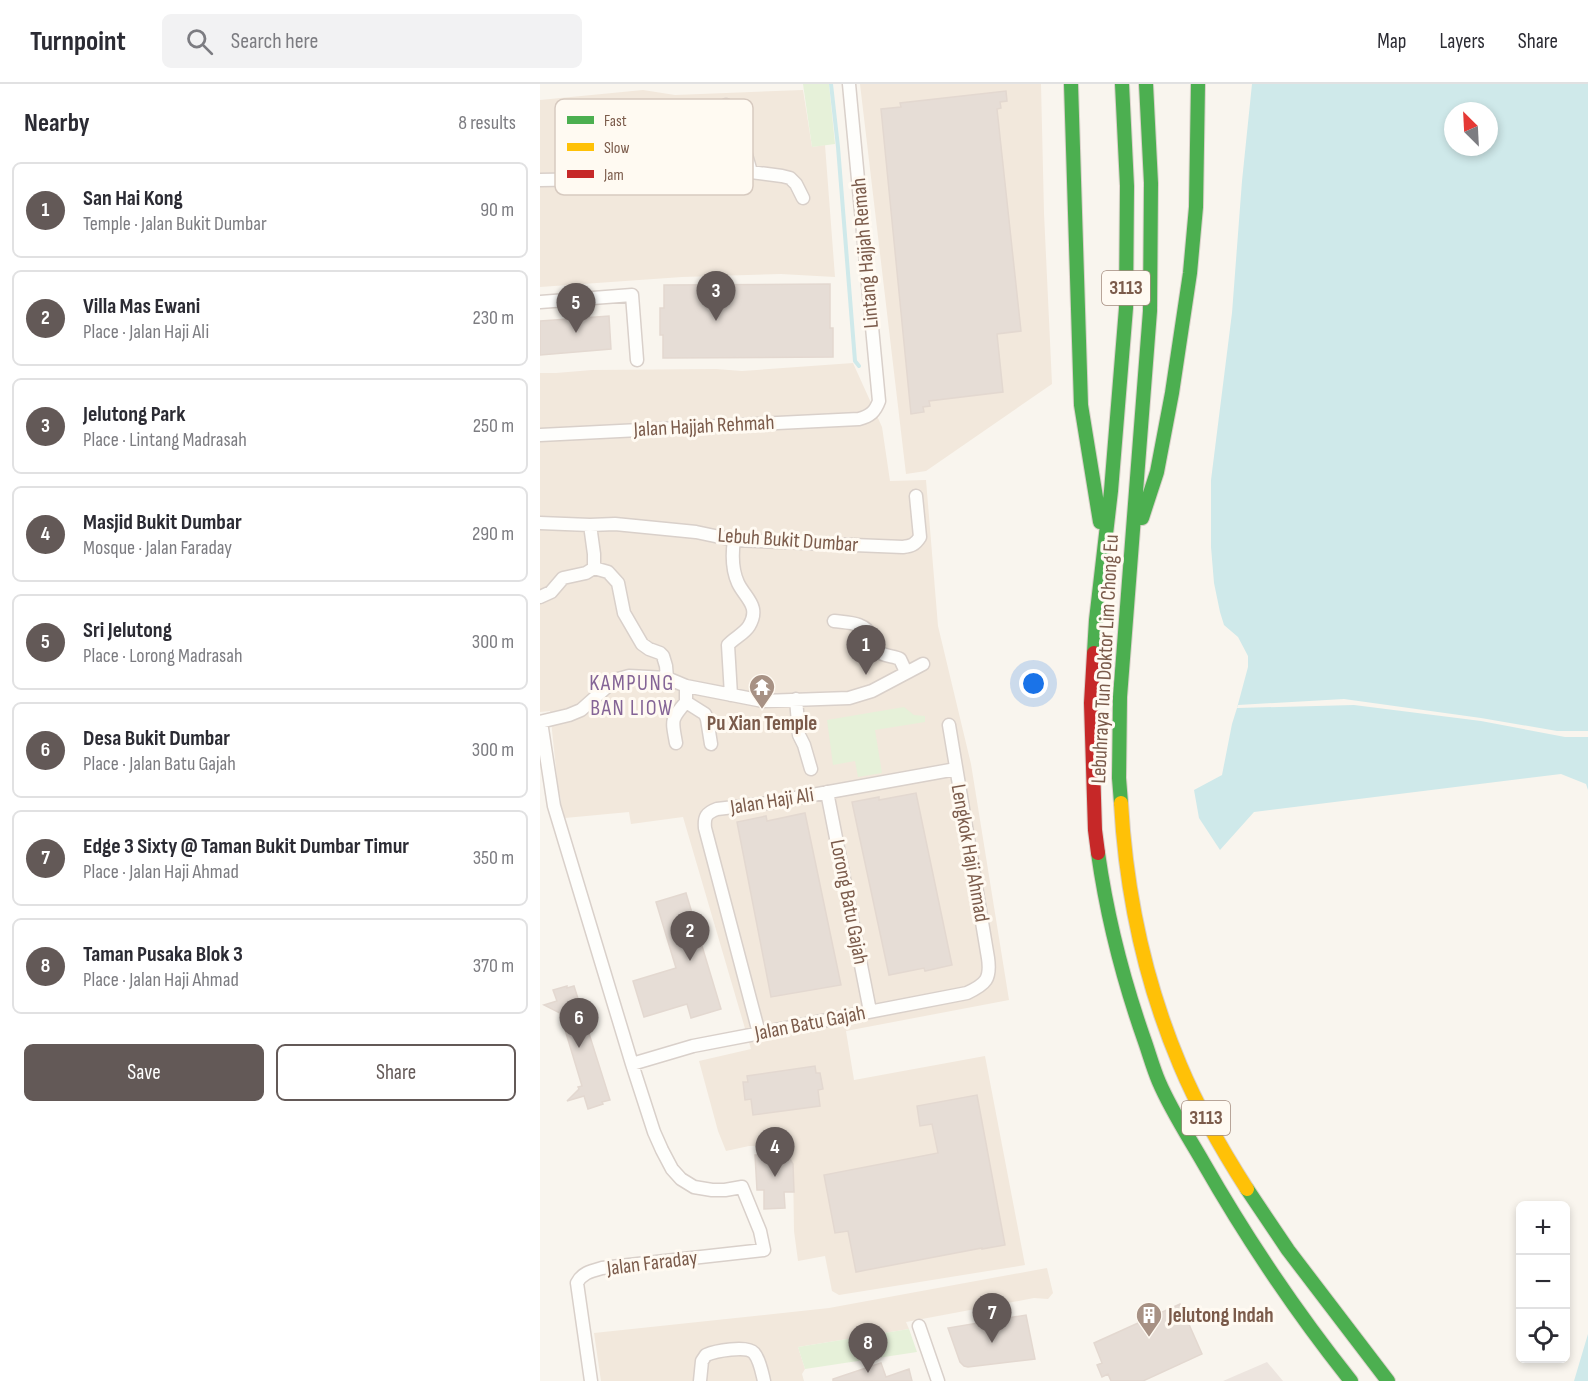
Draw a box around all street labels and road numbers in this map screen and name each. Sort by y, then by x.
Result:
street label: Lintang Hajjah Remah [846,177,884,329]
road number: 3113 [1102,271,1150,305]
street label: Jalan Hajjah Rehmah [632,410,775,442]
street label: Lebuh Bukit Dumbar [717,523,859,557]
street label: Lebuhraya Tun Doktor Lim Chong Eu [1086,534,1124,784]
street label: Jalan Haji Ali [728,782,815,820]
street label: Lengkok Haji Ahmad [946,782,994,924]
street label: Lorong Batu Gajah [825,837,873,967]
street label: Jalan Batu Gajah [752,1000,867,1046]
road number: 3113 [1182,1101,1230,1135]
street label: Jalan Faraday [604,1245,699,1281]

